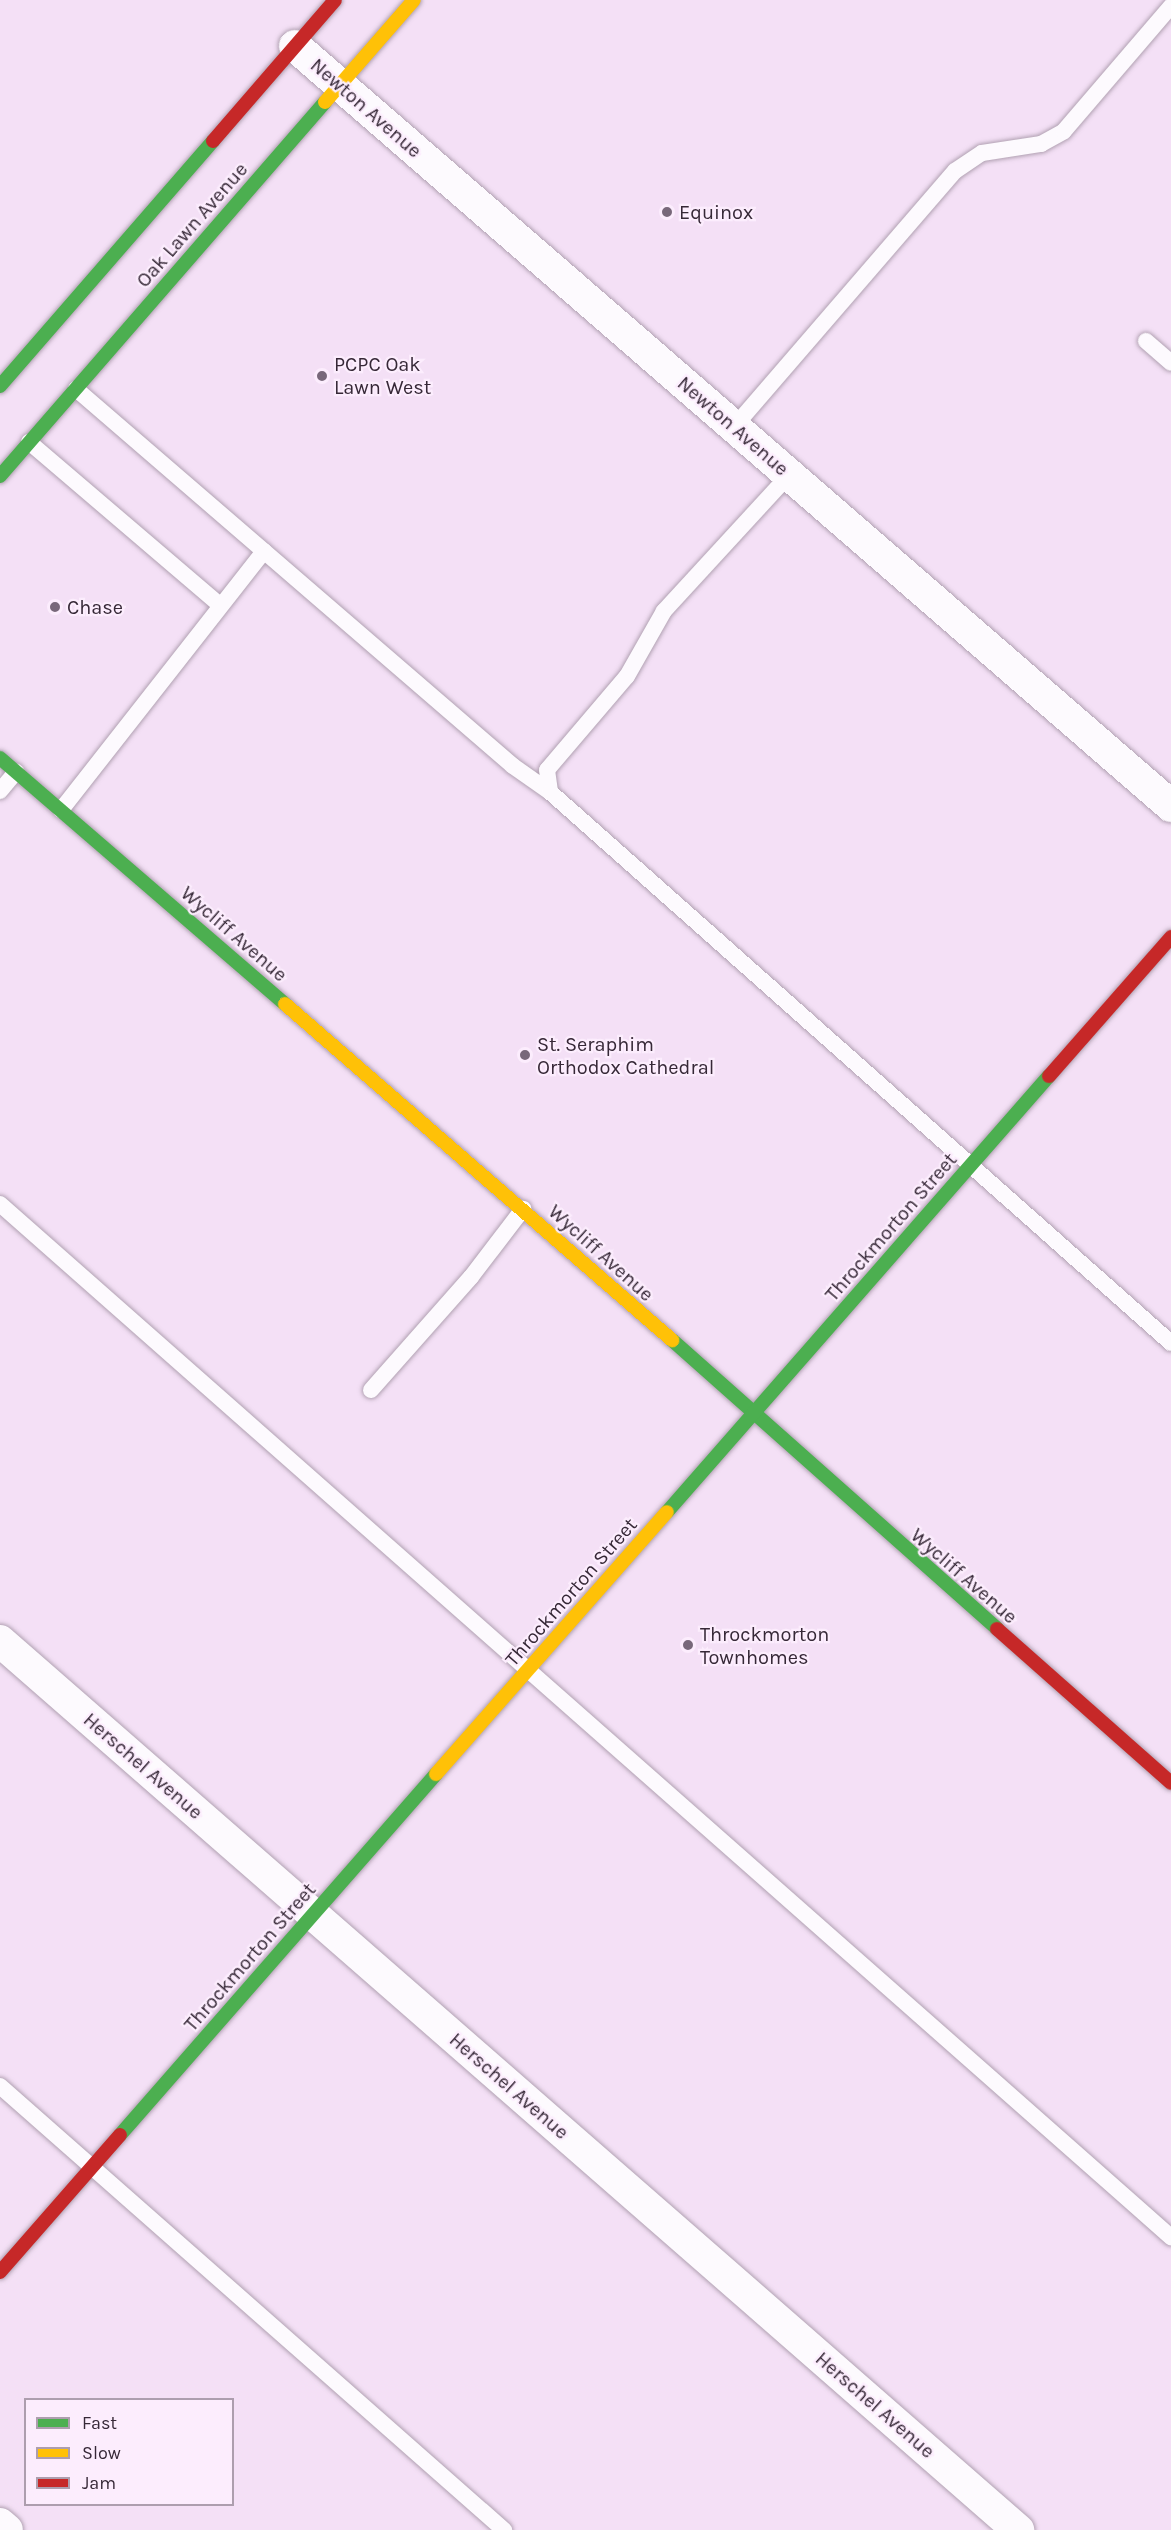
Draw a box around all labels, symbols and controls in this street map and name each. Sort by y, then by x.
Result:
street label: Newton Avenue [305,53,427,163]
street label: Oak Lawn Avenue [131,158,253,292]
place label: Equinox [679,200,753,224]
marker: Equinox [660,205,674,219]
place label: PCPC Oak Lawn West [334,352,431,399]
marker: PCPC Oak Lawn West [315,369,329,383]
street label: Newton Avenue [672,371,794,481]
place label: Chase [67,595,123,619]
marker: Chase [48,600,62,614]
street label: Wycliff Avenue [176,881,292,987]
place label: St. Seraphim Orthodox Cathedral [537,1032,714,1079]
marker: St. Seraphim Orthodox Cathedral [518,1048,532,1062]
street label: Throckmorton Street [820,1148,962,1306]
street label: Wycliff Avenue [543,1199,659,1307]
street label: Throckmorton Street [500,1513,642,1671]
street label: Wycliff Avenue [906,1523,1022,1629]
place label: Throckmorton Townhomes [700,1622,829,1669]
marker: Throckmorton Townhomes [681,1638,695,1652]
street label: Herschel Avenue [78,1708,208,1824]
street label: Throckmorton Street [179,1878,321,2036]
street label: Herschel Avenue [444,2028,574,2144]
street label: Herschel Avenue [810,2347,940,2463]
legend [24,2398,234,2506]
text: Fast [82,2412,117,2434]
text: Slow [82,2442,121,2464]
text: Jam [82,2472,116,2494]

